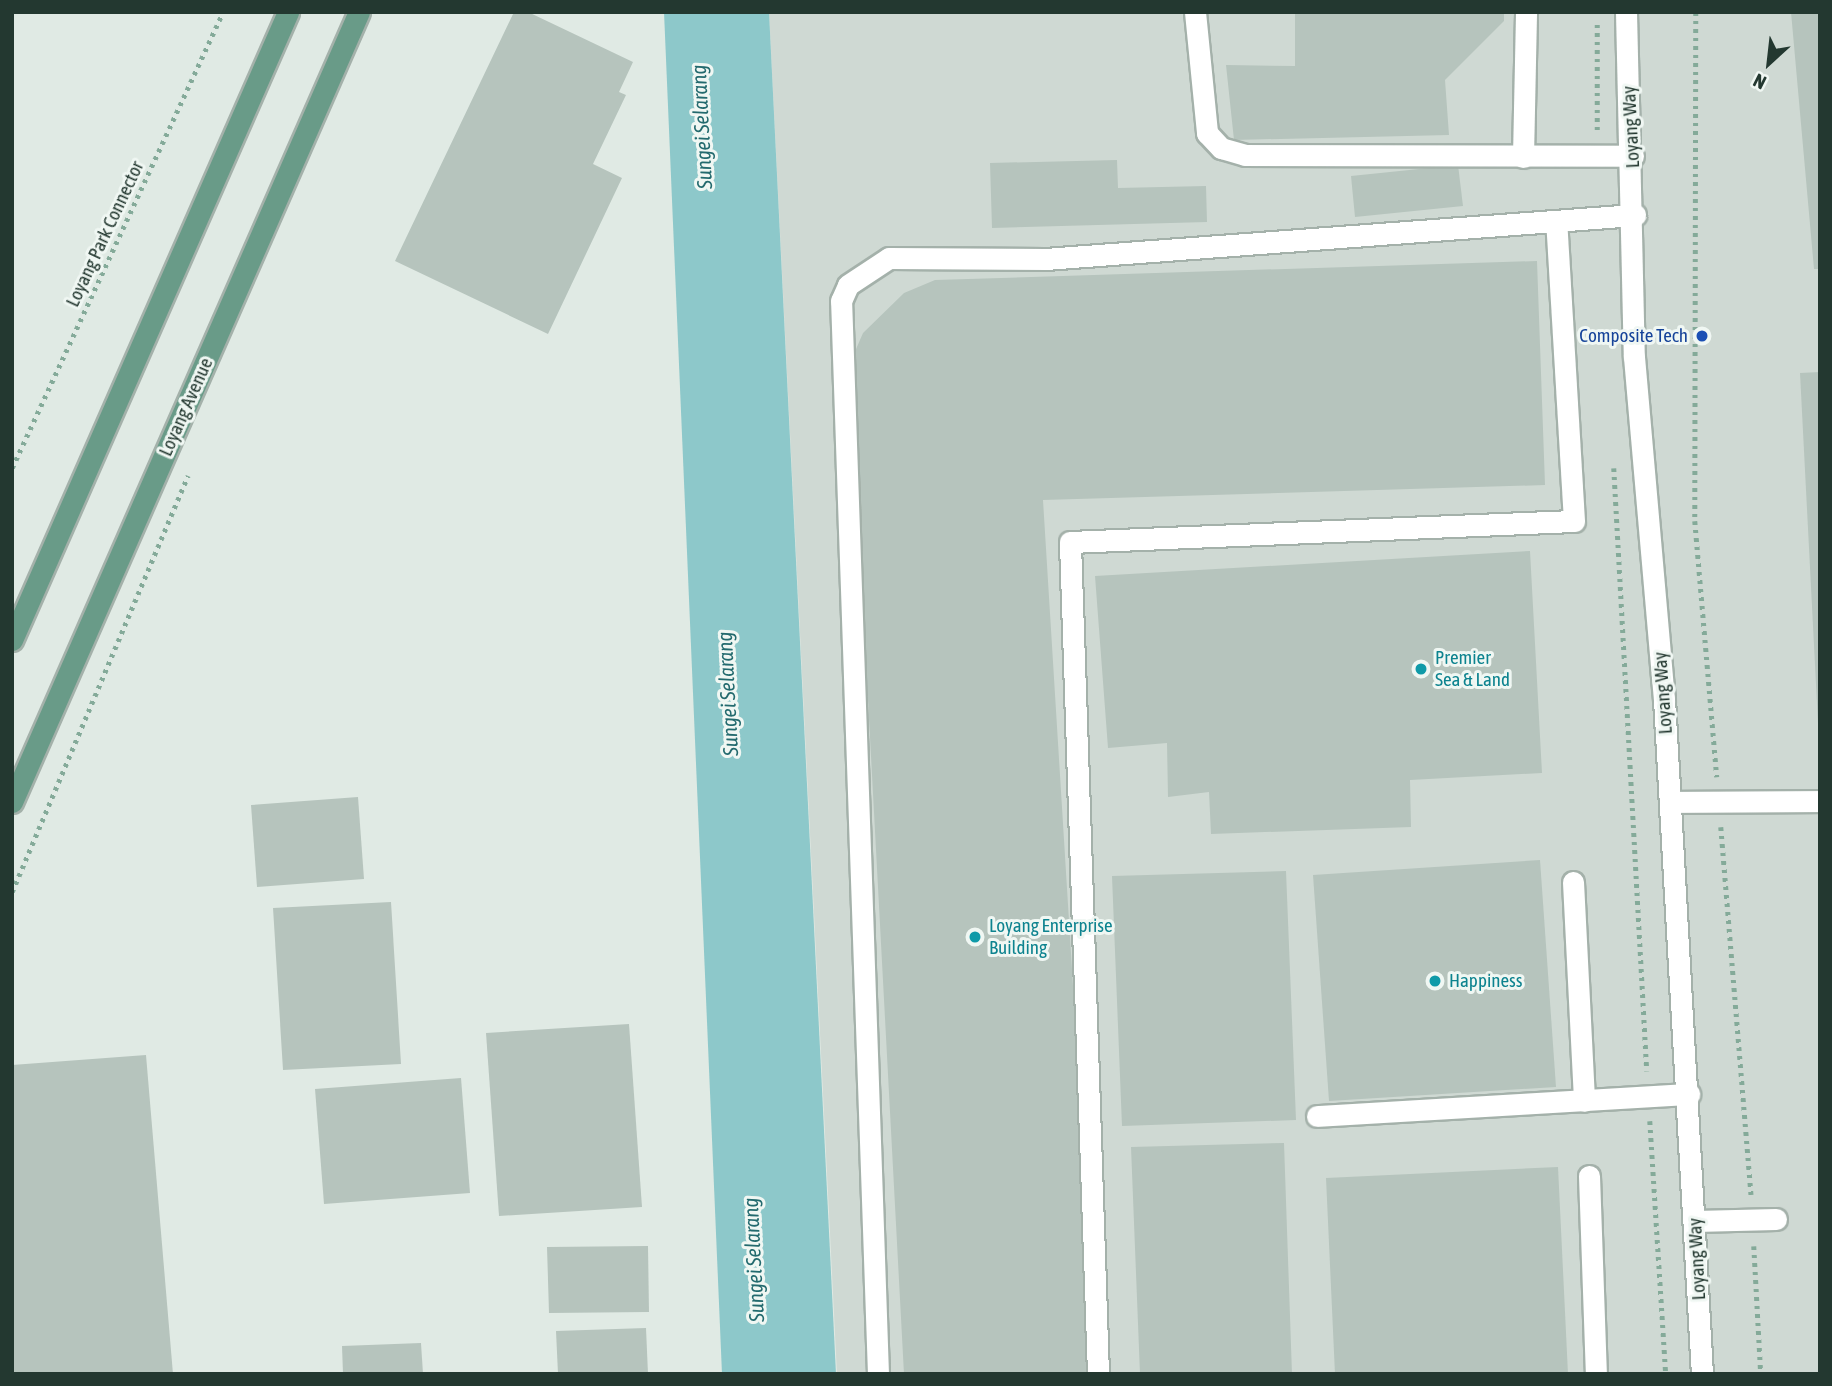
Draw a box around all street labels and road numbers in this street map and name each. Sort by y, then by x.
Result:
street label: Loyang Way [1617,85,1645,169]
street label: Loyang Park Connector [61,158,149,310]
street label: Loyang Avenue [154,354,218,460]
street label: Loyang Way [1649,651,1677,735]
street label: Loyang Way [1683,1217,1711,1301]

